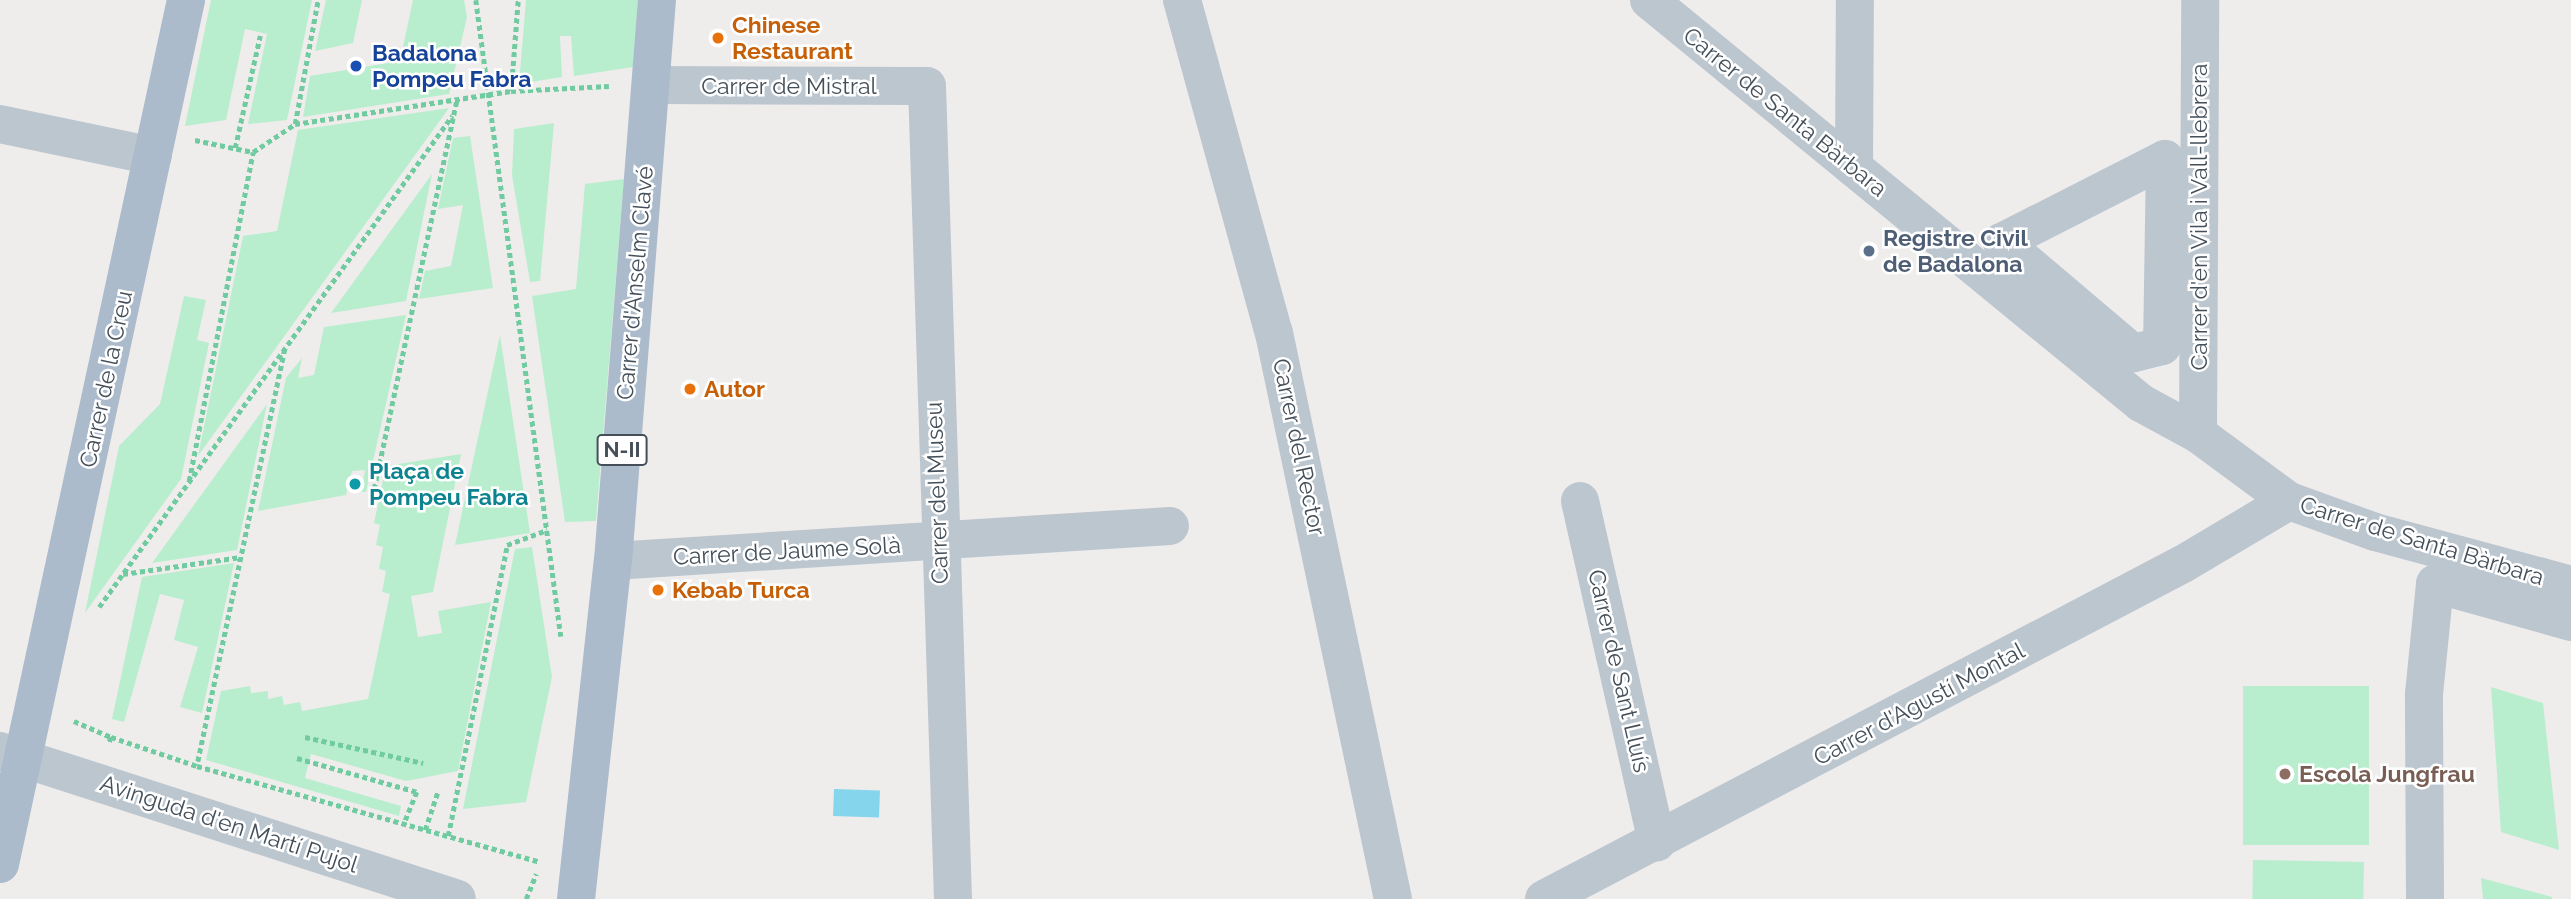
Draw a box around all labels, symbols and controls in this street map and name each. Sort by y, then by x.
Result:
place label: Chinese Restaurant [732,11,853,65]
street label: Carrer de Santa Bàrbara [1677,21,1893,203]
marker: Chinese Restaurant [710,30,726,46]
place label: Badalona Pompeu Fabra [372,39,532,93]
marker: Badalona Pompeu Fabra [346,56,366,76]
street label: Carrer d'en Vila i Vall-llebrera [2185,62,2213,372]
street label: Carrer de Mistral [701,72,877,100]
street label: Carrer d'Anselm Clavé [611,165,659,401]
place label: Registre Civil de Badalona [1883,224,2028,278]
marker: Registre Civil de Badalona [1861,243,1877,259]
street label: Carrer de la Creu [74,288,138,470]
street label: Carrer del Rector [1267,355,1331,539]
place label: Autor [704,375,765,403]
marker: Autor [682,381,698,397]
street label: Carrer del Museu [920,401,954,585]
road number: N-II [596,433,648,468]
place label: Plaça de Pompeu Fabra [369,457,529,511]
marker: Plaça de Pompeu Fabra [347,476,363,492]
street label: Carrer de Santa Bàrbara [2296,491,2548,591]
street label: Carrer de Jaume Solà [672,531,902,571]
street label: Carrer de Sant Lluís [1582,567,1656,775]
place label: Kebab Turca [672,576,810,604]
marker: Kebab Turca [650,582,666,598]
street label: Carrer d'Agustí Montal [1809,637,2029,771]
place label: Escola Jungfrau [2299,760,2476,788]
marker: Escola Jungfrau [2277,766,2293,782]
street label: Avinguda d'en Martí Pujol [97,769,361,879]

